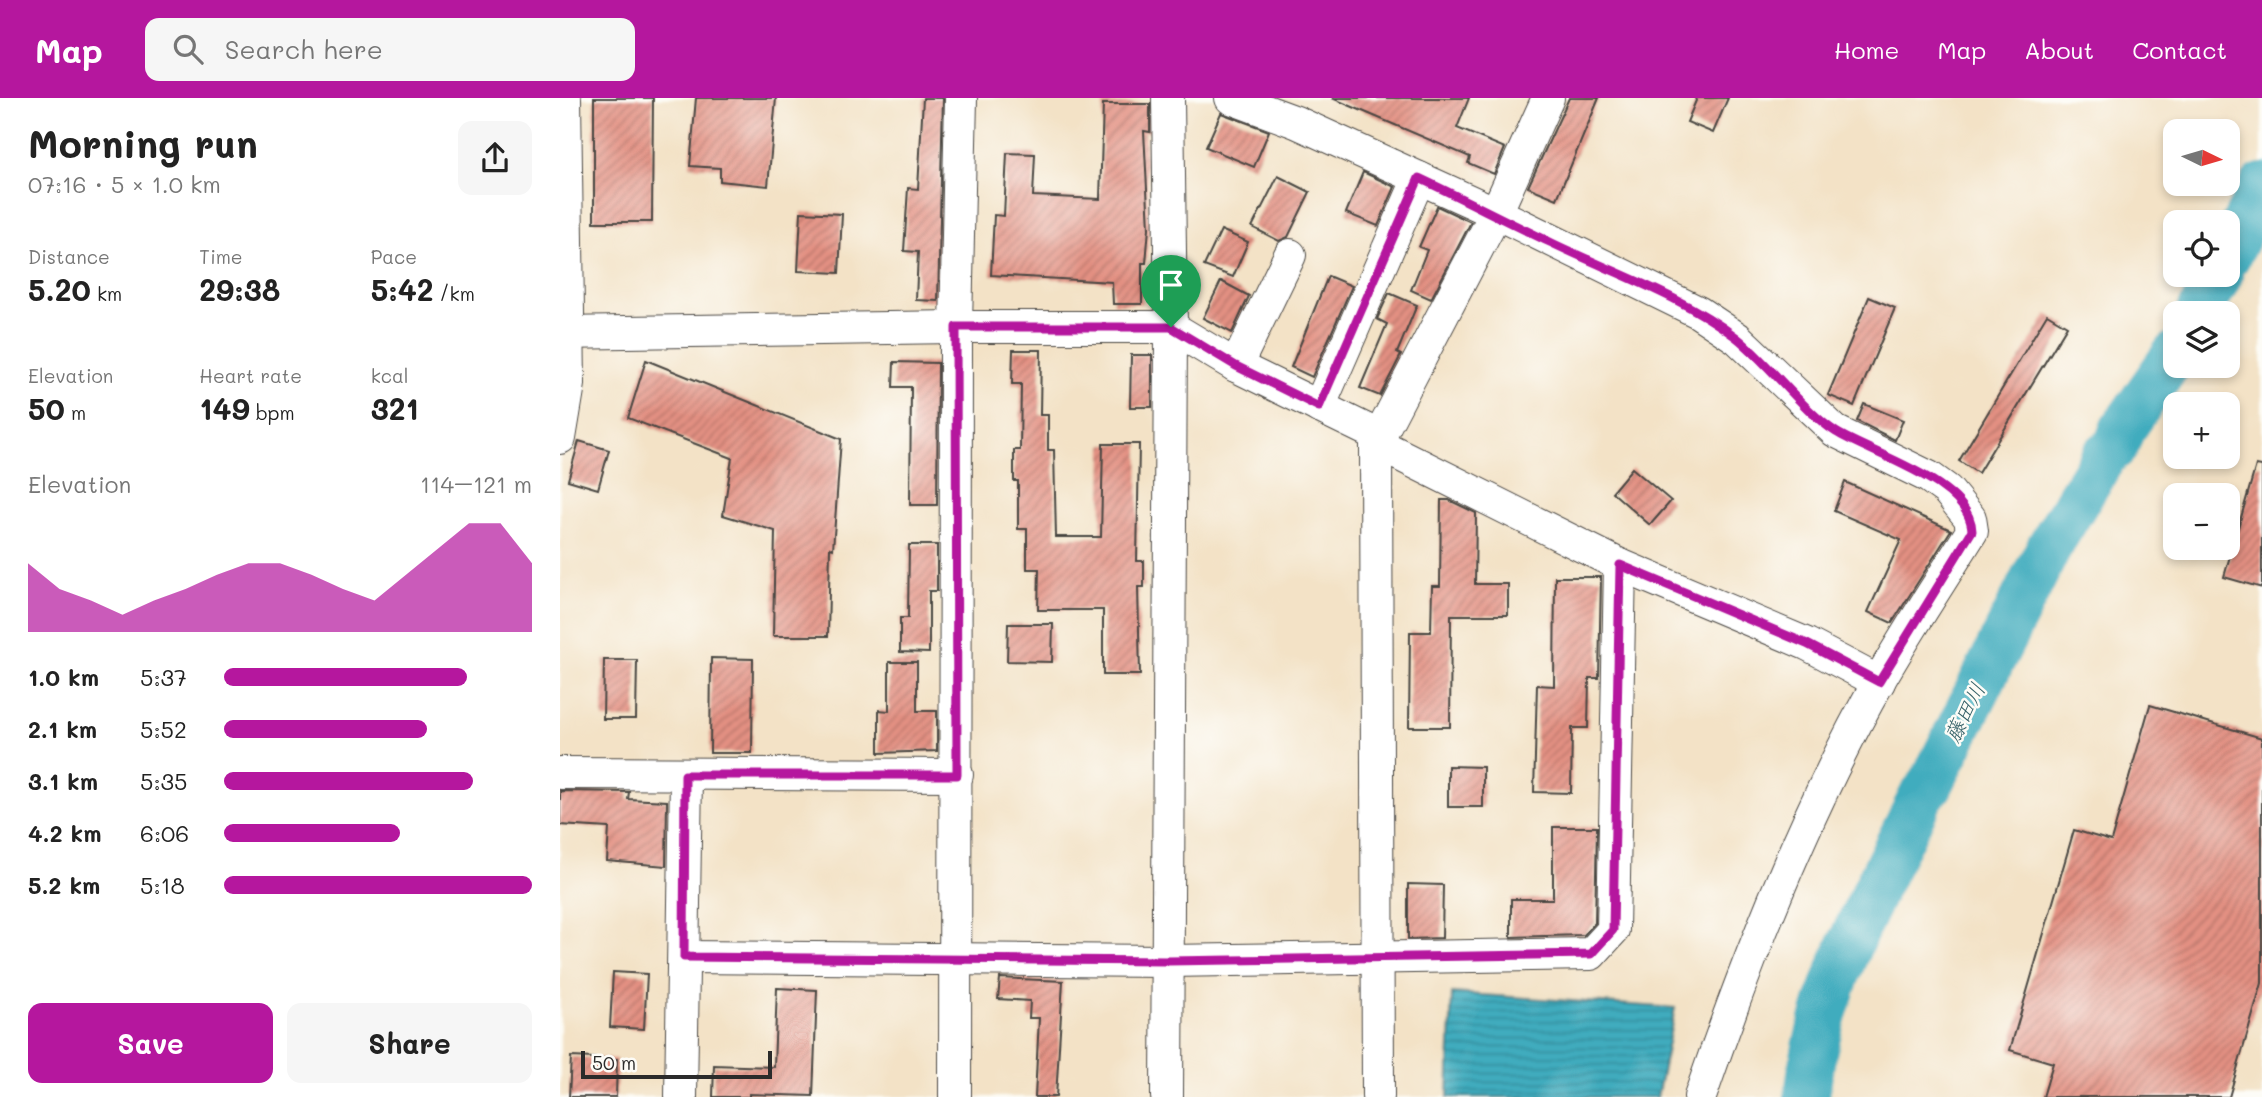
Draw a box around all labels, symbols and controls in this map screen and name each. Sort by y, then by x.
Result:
search box [145,18,635,81]
text: Map [35,28,103,71]
icon: search [169,30,207,68]
text: Search here [225,32,383,66]
text: Home [1834,34,1899,65]
text: Map [1937,34,1986,65]
text: About [2024,34,2094,65]
text: Contact [2132,34,2227,65]
text: Morning run [28,118,258,168]
north arrow [2163,119,2240,196]
map controls [2163,119,2240,560]
button: share [458,121,532,195]
text: 07:16 · 5 × 1.0 km [28,169,221,199]
button: locate [2163,210,2240,287]
text: Distance [28,244,110,269]
text: Time [199,244,243,269]
text: Pace [371,244,417,269]
pin [1141,255,1201,327]
icon: arrive [1152,266,1190,304]
text: 5.20 [28,269,91,309]
text: 29:38 [199,269,280,309]
text: 5:42 [371,269,433,309]
text: km [91,281,122,306]
text: /km [433,281,475,306]
button: layers [2163,301,2240,378]
text: Elevation [28,363,113,388]
text: Heart rate [199,363,302,388]
text: kcal [371,363,409,388]
text: 50 [28,388,65,428]
text: 149 [199,388,250,428]
text: 321 [371,388,419,428]
button: + [2163,392,2240,469]
text: m [65,400,86,425]
text: bpm [250,400,295,425]
text: Elevation [28,469,131,499]
text: 114–121 m [420,469,532,499]
button: − [2163,483,2240,560]
text: 1.0 km [28,662,99,692]
text: 5:37 [140,662,187,692]
water label: 藤田川 [1938,678,1990,746]
text: 2.1 km [28,714,97,744]
text: 5:52 [140,714,187,744]
text: 3.1 km [28,766,98,796]
text: 5:35 [140,766,187,796]
text: 4.2 km [28,818,101,848]
text: 6:06 [140,818,189,848]
text: 5.2 km [28,870,100,900]
text: 5:18 [140,870,185,900]
button: Save [28,1003,273,1083]
button: Share [287,1003,532,1083]
scale bar [581,1048,772,1080]
text: 50 m [592,1050,636,1075]

